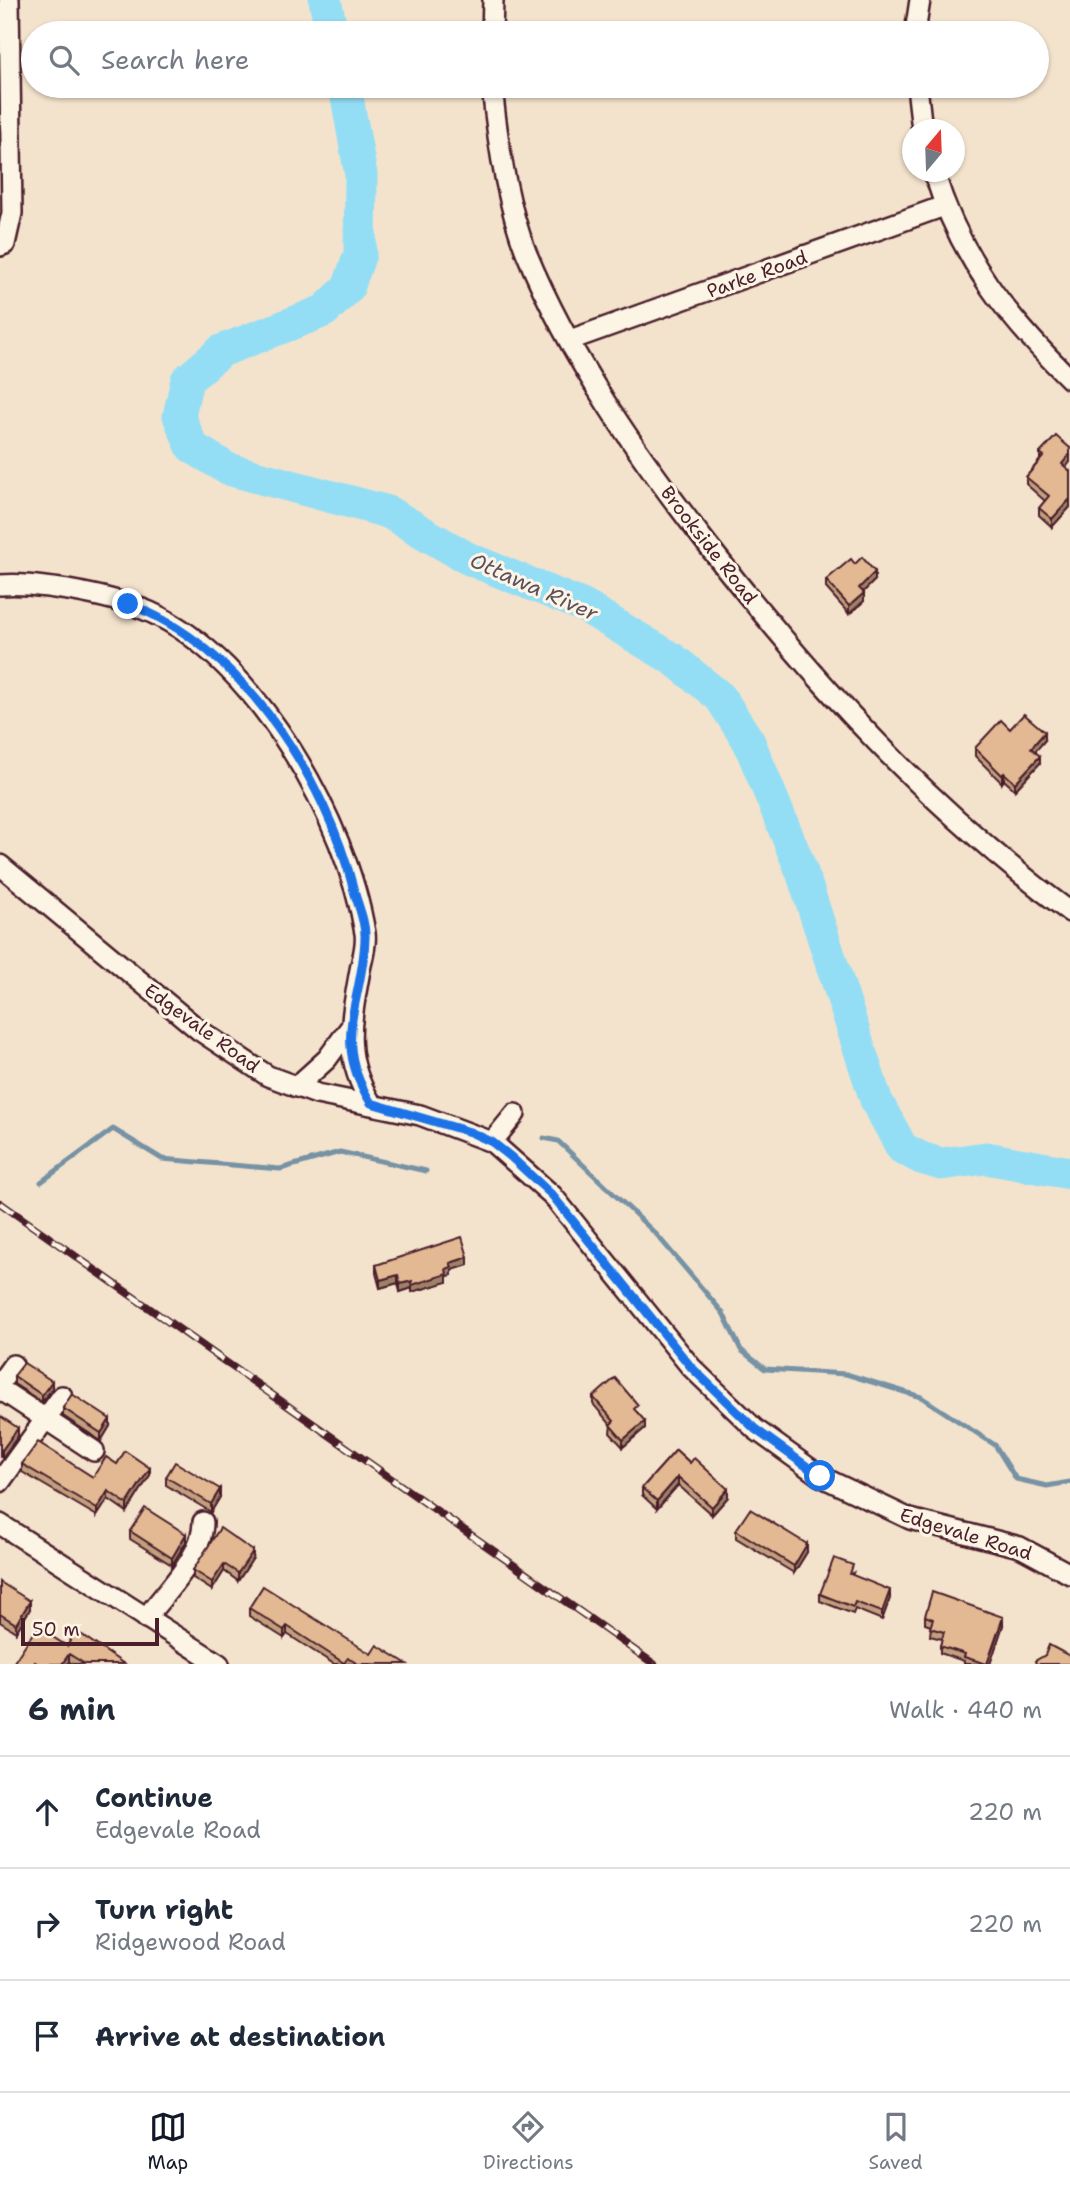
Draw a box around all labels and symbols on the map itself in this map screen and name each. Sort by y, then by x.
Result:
north arrow [902,119,965,182]
street label: Parke Road [703,244,811,304]
street label: Brookside Road [655,481,763,609]
water label: Ottawa River [466,546,603,628]
route end [112,588,143,619]
street label: Edgevale Road [139,978,265,1078]
route start [804,1460,835,1491]
street label: Edgevale Road [897,1502,1035,1566]
scale bar [21,1615,159,1647]

